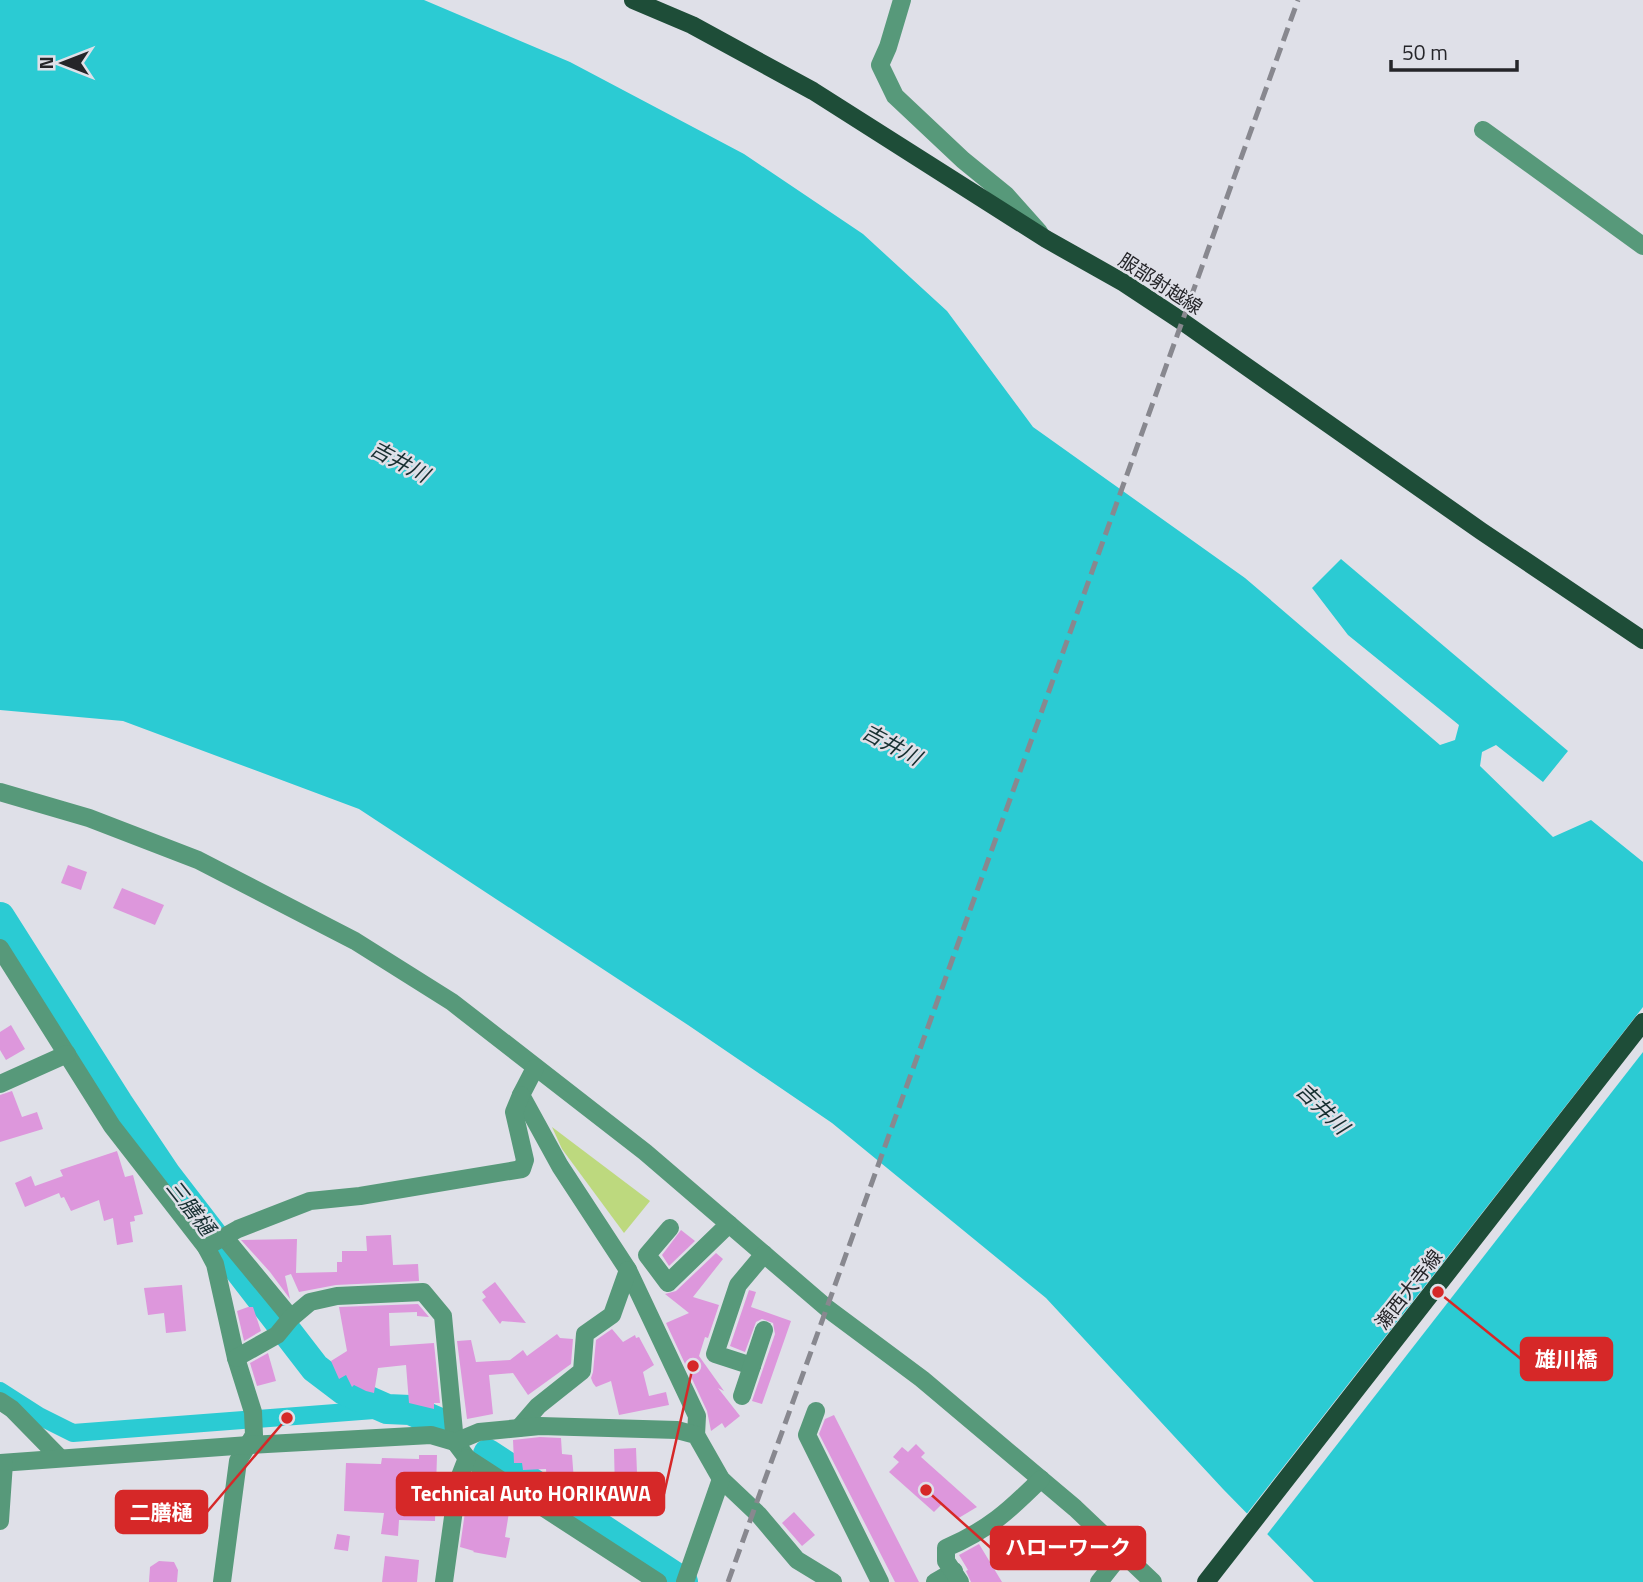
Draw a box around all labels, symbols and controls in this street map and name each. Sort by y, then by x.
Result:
north arrow [28,28,98,98]
scale bar [1391,28,1517,72]
text: 50 m [1402,36,1448,68]
text: N [31,56,60,70]
street label: 服部射越線 [1113,245,1209,321]
water label: 吉井川 [365,432,437,491]
water label: 吉井川 [857,715,929,774]
water label: 吉井川 [1289,1075,1358,1143]
water label: 三膳樋 [159,1172,225,1244]
street label: 瀬西大寺線 [1367,1243,1449,1335]
callout: 雄川橋 [1521,1338,1612,1380]
text: 雄川橋 [1535,1343,1598,1375]
callout: Technical Auto HORIKAWA [397,1473,664,1515]
text: Technical Auto HORIKAWA [411,1477,651,1509]
callout: 二膳樋 [116,1491,207,1533]
text: 二膳樋 [130,1496,193,1528]
callout: ハローワーク [991,1527,1145,1569]
text: ハローワーク [1005,1531,1131,1563]

